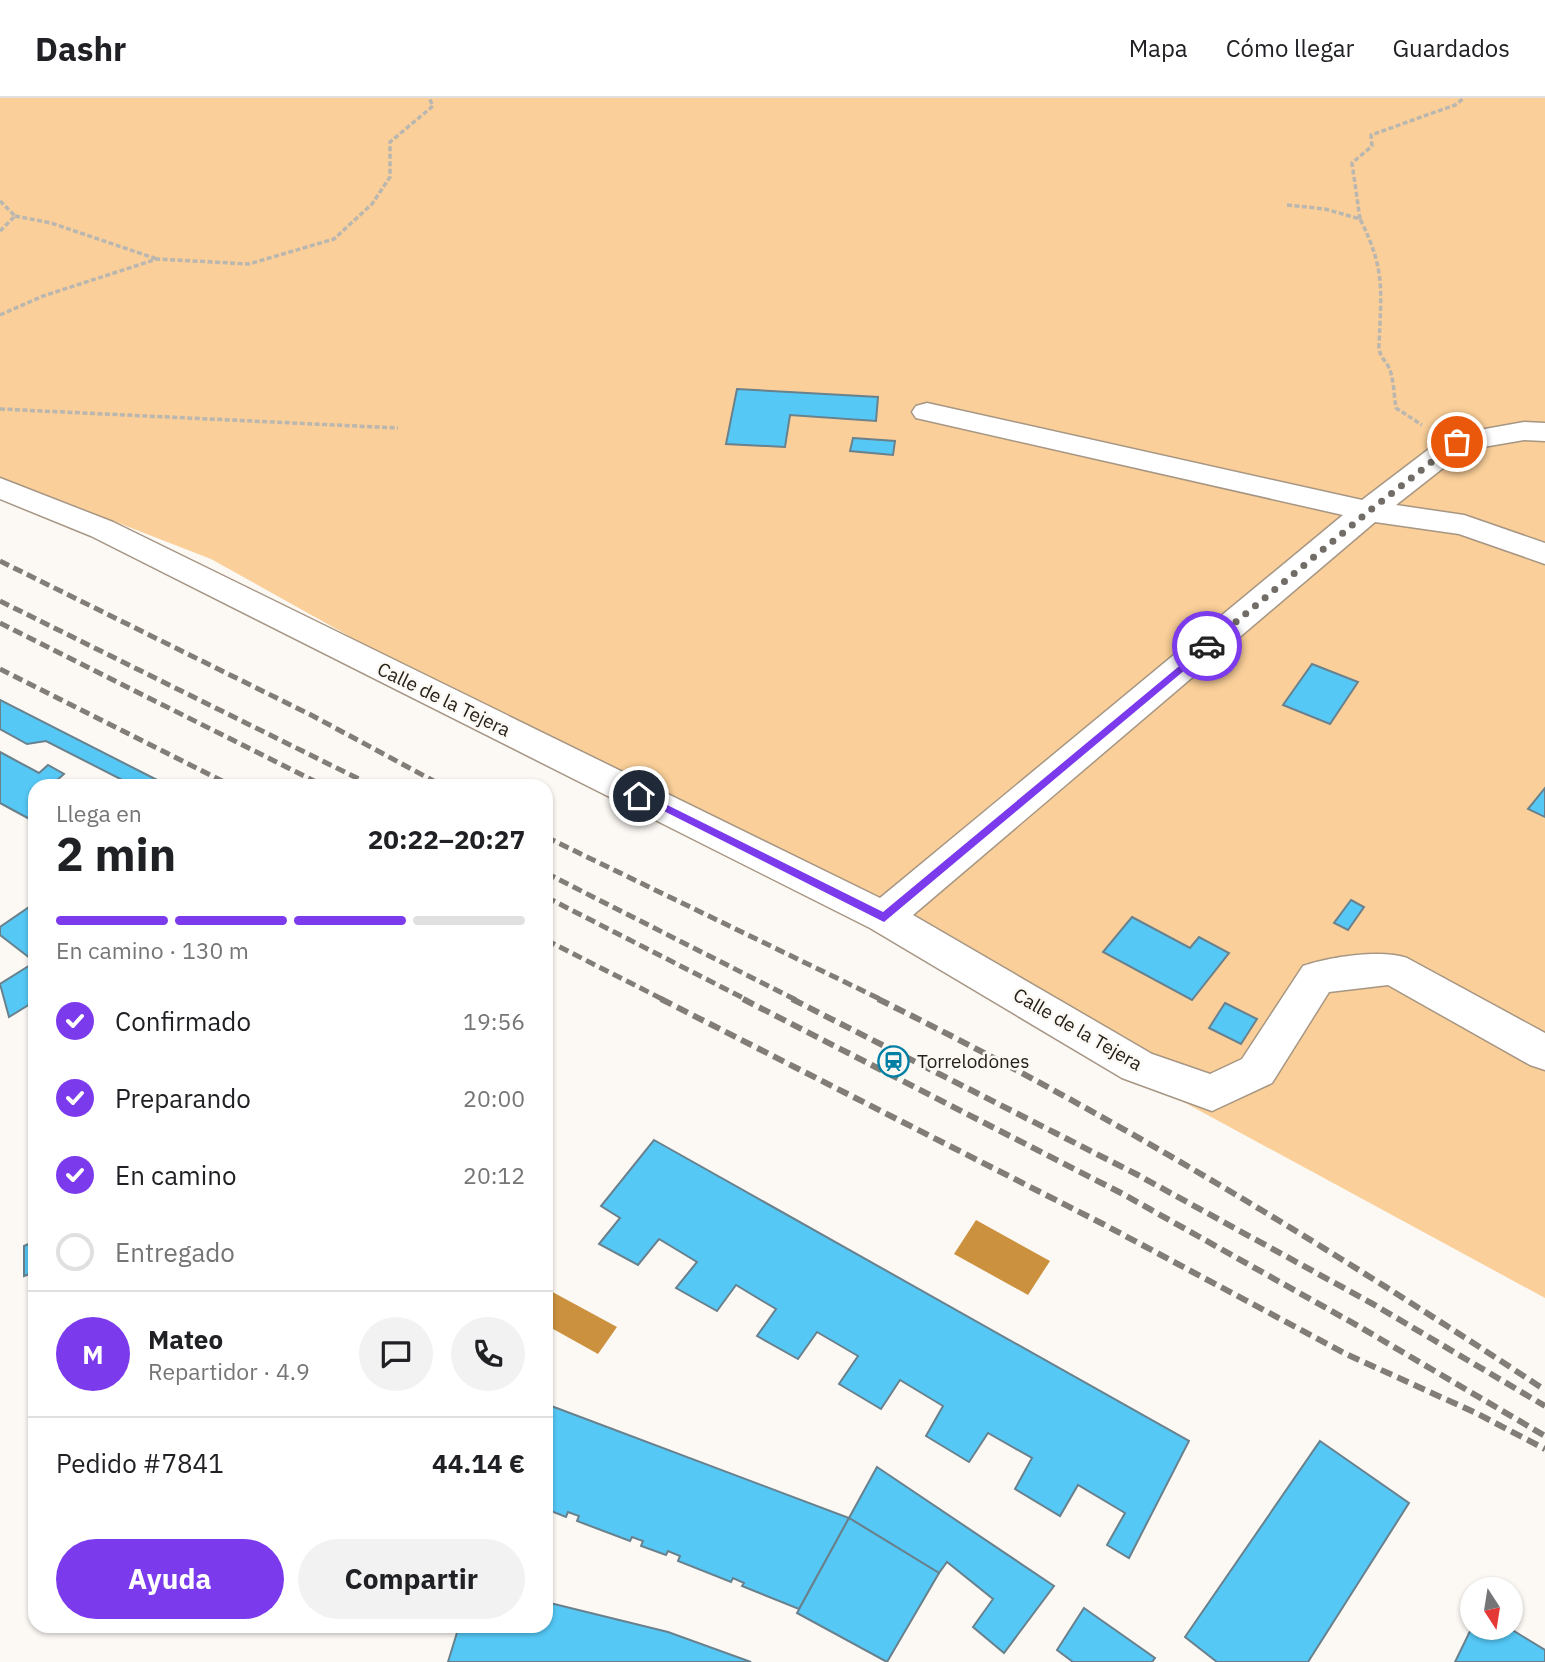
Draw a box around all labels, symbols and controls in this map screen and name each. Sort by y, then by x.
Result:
text: Dashr [35,27,126,70]
text: Mapa [1129,32,1188,64]
text: Cómo llegar [1226,32,1354,64]
text: Guardados [1392,32,1510,64]
pin [1427,412,1487,472]
icon: bag [1438,423,1476,461]
courier [1172,611,1242,681]
icon: car [1188,627,1226,665]
street label: Calle de la Tejera [374,656,514,742]
pin [609,766,669,826]
icon: home [620,777,658,815]
text: Llega en [56,798,142,828]
text: 20:22–20:27 [368,822,525,856]
text: 2 min [56,824,176,884]
text: En camino · 130 m [56,935,249,965]
street label: Calle de la Tejera [1009,982,1147,1076]
icon: check [56,1002,94,1040]
text: Confirmado [115,1004,251,1038]
text: 19:56 [463,1006,525,1036]
station icon: Torrelodones [877,1044,911,1078]
place label: Torrelodones [917,1049,1030,1073]
icon: check [56,1079,94,1117]
text: Preparando [115,1081,251,1115]
text: 20:00 [463,1083,525,1113]
icon: check [56,1156,94,1194]
text: En camino [115,1158,237,1192]
text: 20:12 [463,1160,525,1190]
text: Entregado [115,1235,235,1269]
button: chat [359,1317,433,1391]
button: phone [451,1317,525,1391]
text: Mateo [148,1322,223,1356]
text: M [82,1337,104,1371]
text: Repartidor · 4.9 [148,1356,310,1386]
text: Pedido #7841 [56,1446,224,1480]
text: 44.14 € [432,1446,525,1480]
button: Ayuda [56,1539,284,1619]
button: Compartir [298,1539,525,1619]
north arrow [1460,1577,1522,1640]
map controls [1460,1577,1523,1640]

